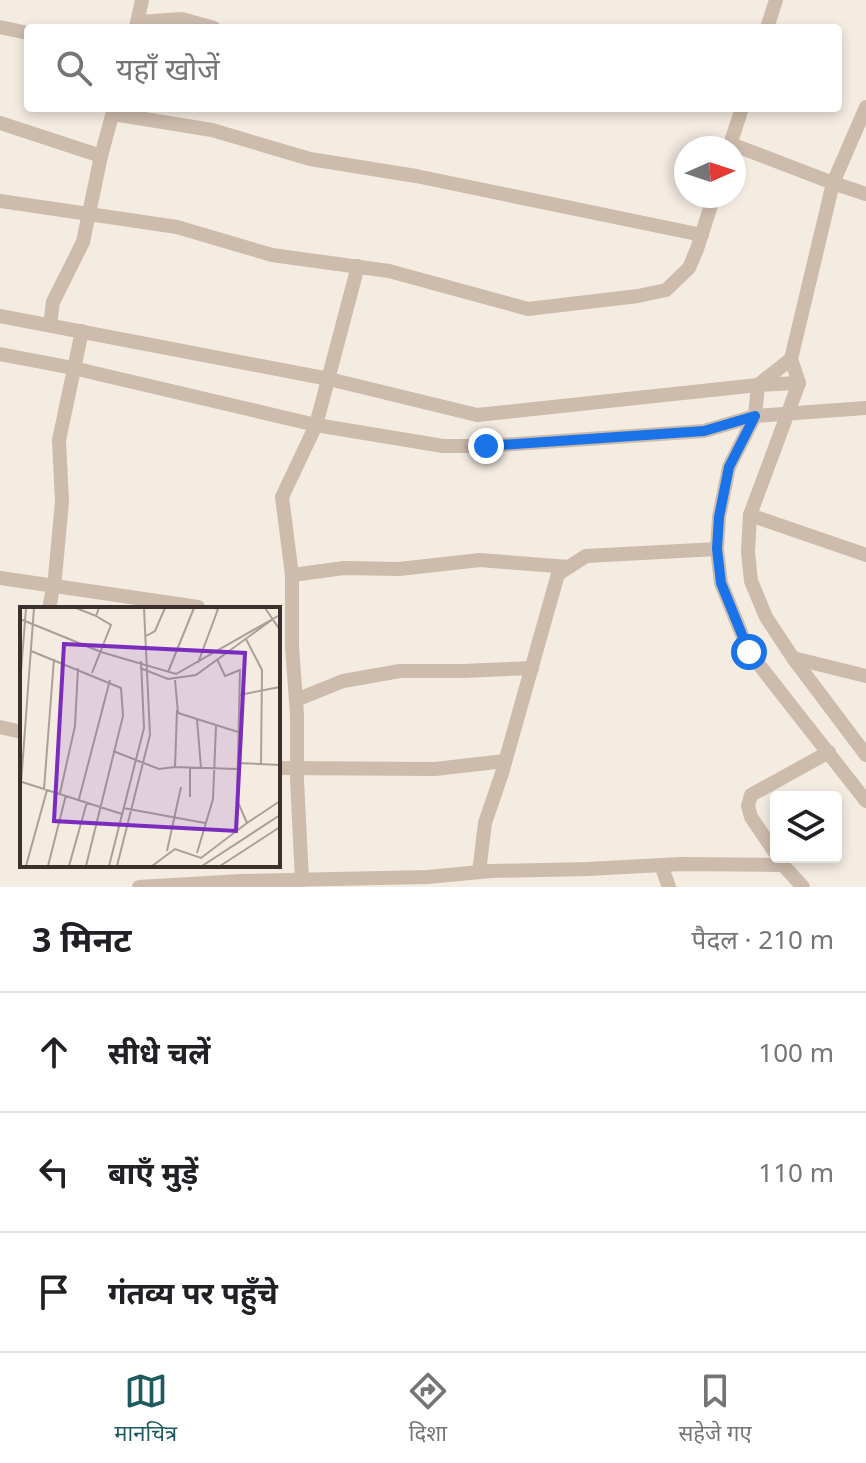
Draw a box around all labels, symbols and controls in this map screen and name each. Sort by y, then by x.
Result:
search box [24,24,842,112]
icon: search [52,46,96,90]
text: यहाँ खोजें [116,48,219,89]
north arrow [674,136,746,208]
route end [468,428,504,464]
inset map [20,607,280,867]
route start [731,634,767,670]
map controls [770,791,842,863]
button: layers [770,791,842,863]
text: 3 मिनट [32,916,132,962]
text: पैदल · 210 m [692,921,834,957]
icon: ahead [32,1030,76,1074]
text: सीधे चलें [108,1032,210,1073]
text: 100 m [758,1034,834,1070]
icon: left [32,1150,76,1194]
text: बाएँ मुड़ें [108,1152,198,1193]
text: 110 m [758,1154,834,1190]
icon: arrive [32,1270,76,1314]
text: गंतव्य पर पहुँचे [108,1272,278,1313]
tab: मानचित्र [114,1369,177,1447]
tab: दिशा [406,1369,450,1447]
tab: सहेजे गए [678,1369,752,1447]

